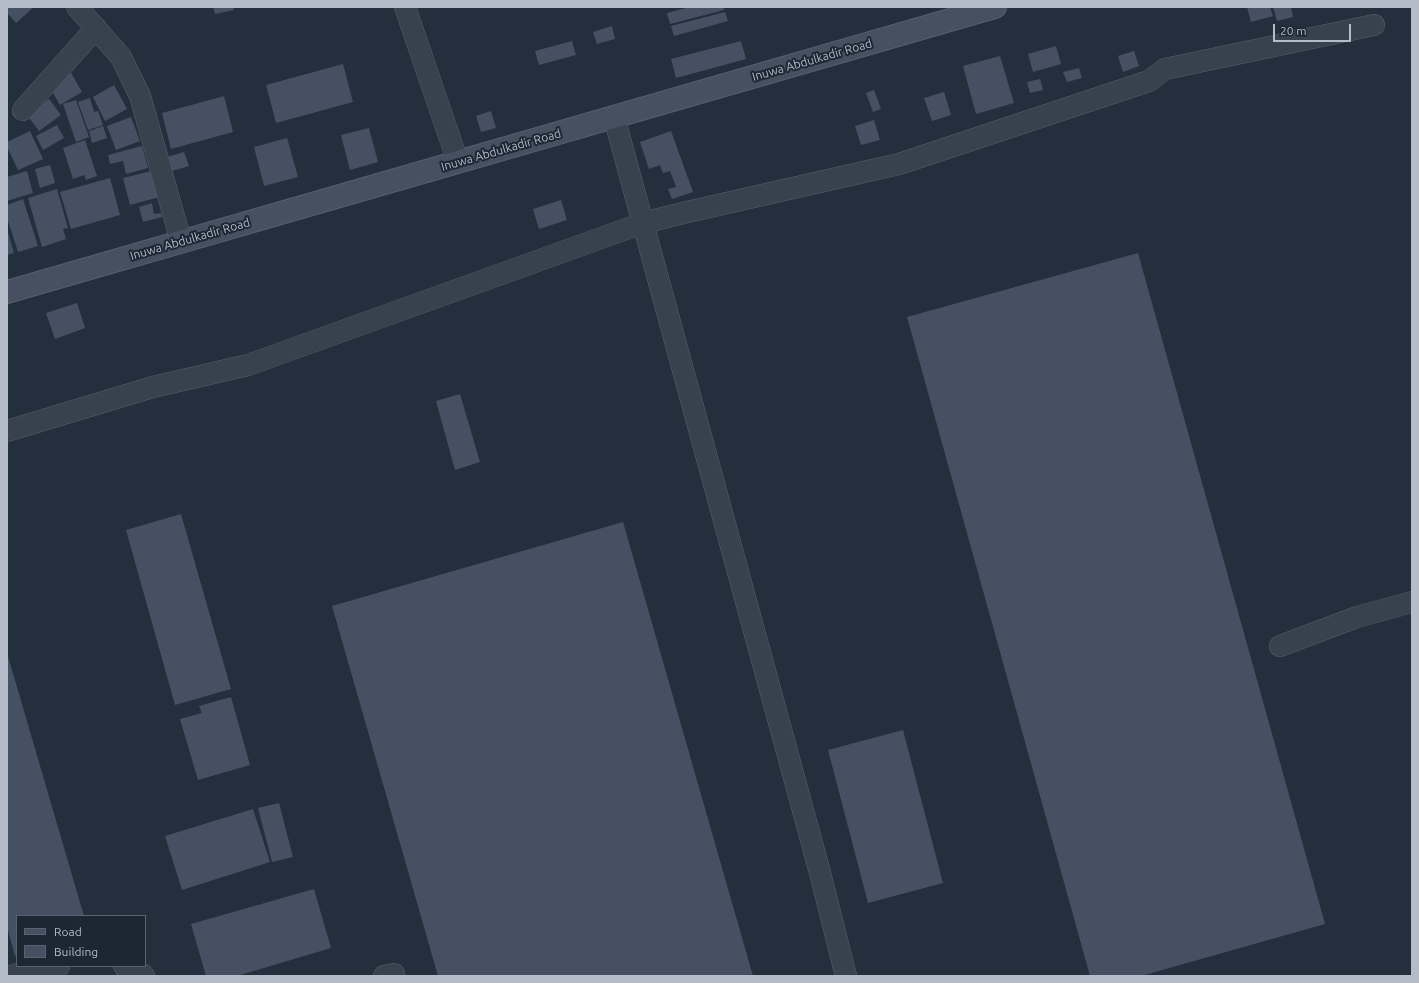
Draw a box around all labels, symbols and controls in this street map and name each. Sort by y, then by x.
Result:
scale bar [1275,16,1353,42]
text: 20 m [1280,24,1307,37]
street label: Inuwa Abdulkadir Road [750,36,874,84]
street label: Inuwa Abdulkadir Road [439,126,563,174]
street label: Inuwa Abdulkadir Road [128,215,252,263]
legend [16,915,146,967]
text: Road [54,925,82,938]
text: Building [54,945,98,958]

